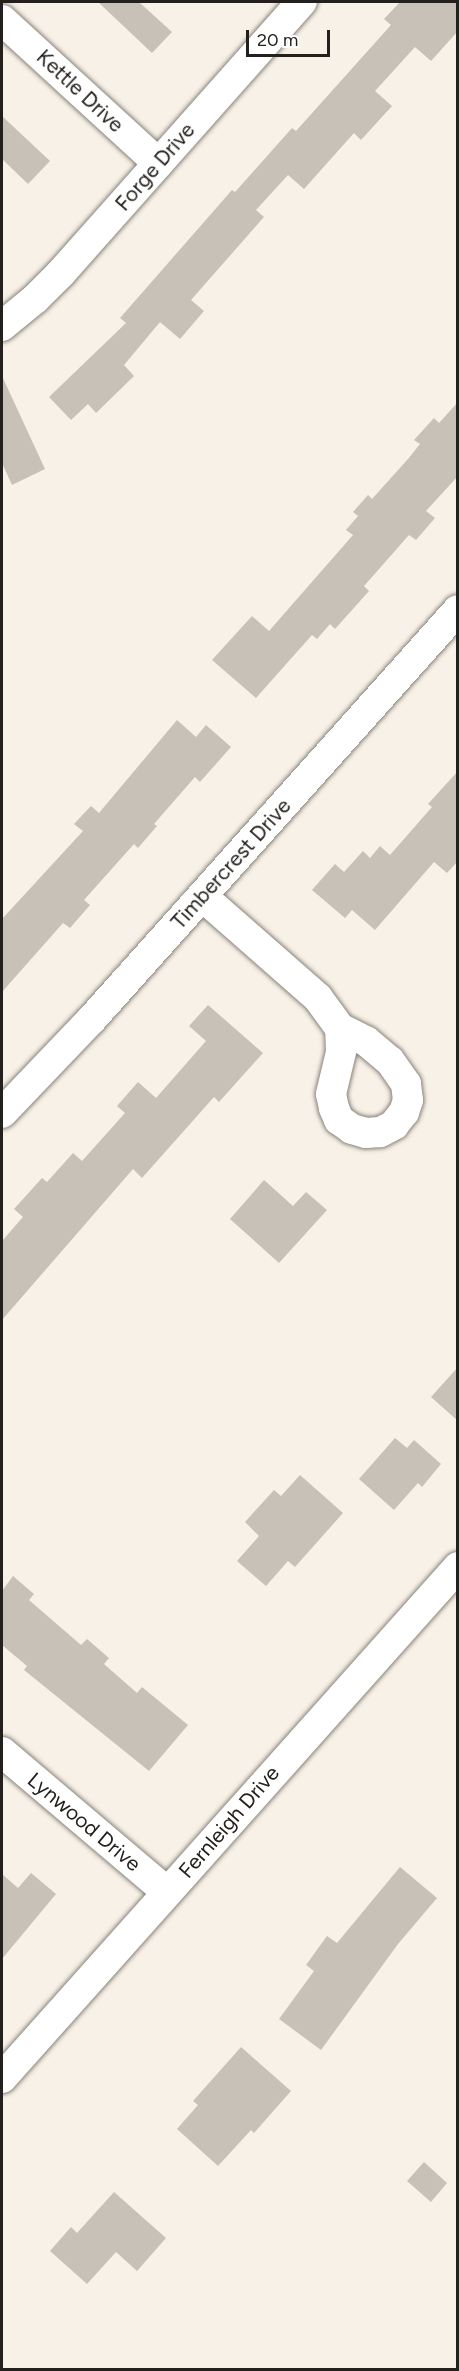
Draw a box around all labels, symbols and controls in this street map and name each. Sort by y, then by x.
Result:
scale bar [249,18,333,56]
text: 20 m [257,29,298,51]
street label: Kettle Drive [31,44,129,138]
street label: Forge Drive [110,118,200,216]
street label: Timbercrest Drive [166,794,296,934]
street label: Fernleigh Drive [173,1761,285,1883]
street label: Lynwood Drive [22,1767,146,1877]

